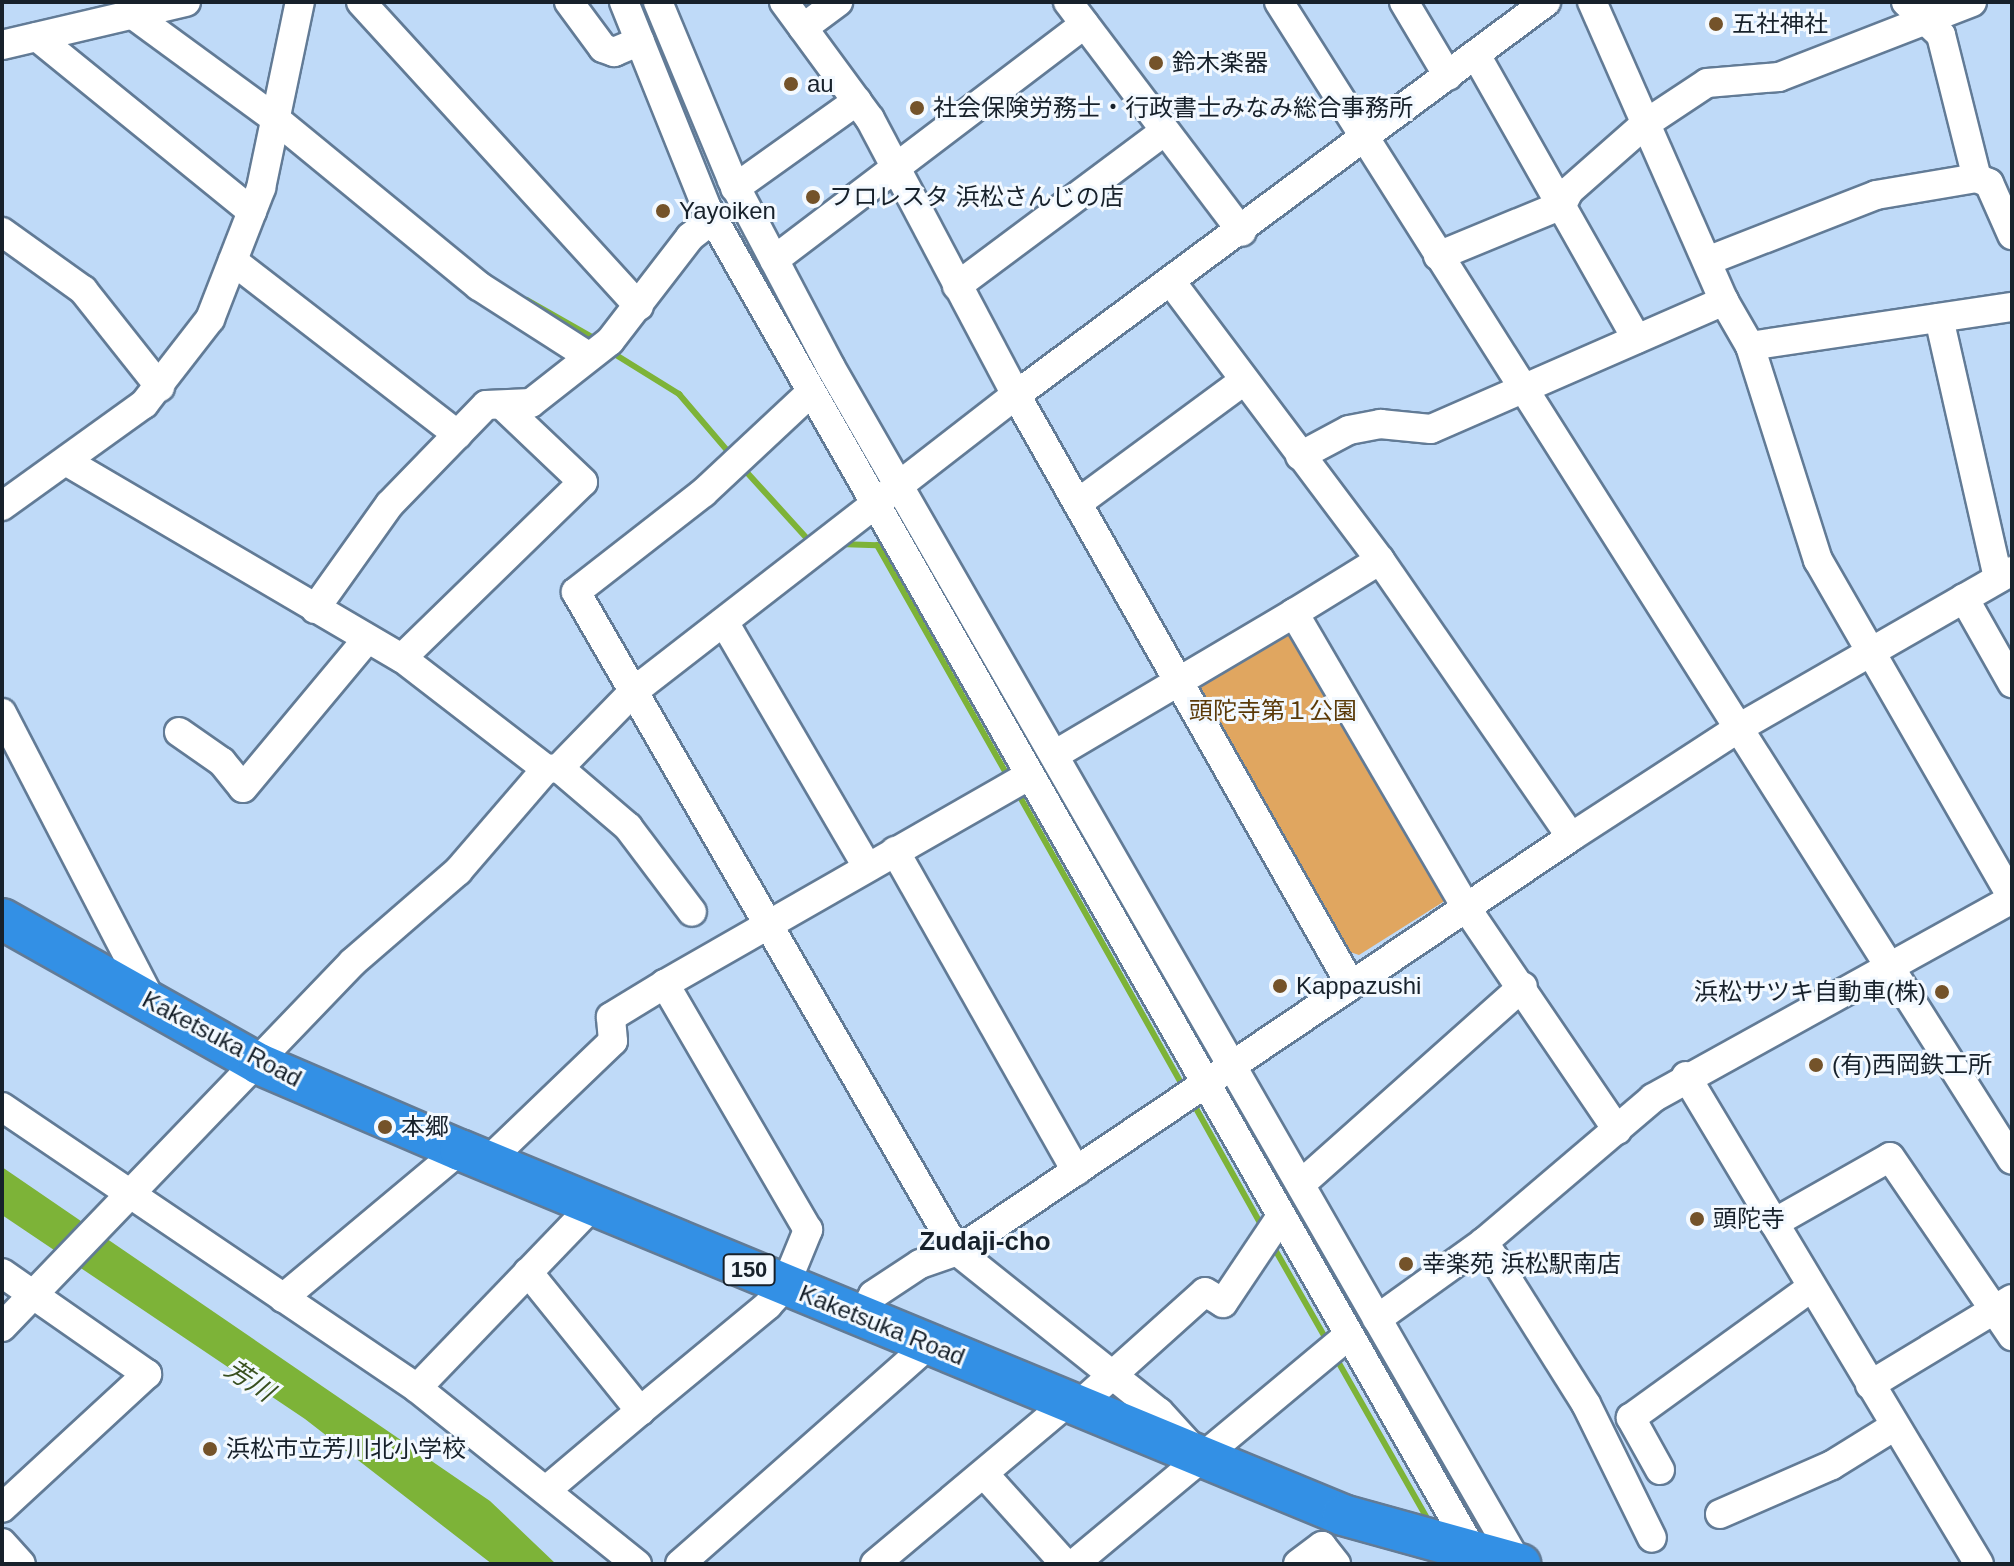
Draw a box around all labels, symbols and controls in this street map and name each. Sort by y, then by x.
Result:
place label: 五社神社 [1732,10,1828,38]
marker: 五社神社 [1707,15,1725,33]
place label: 鈴木楽器 [1172,49,1268,77]
marker: 鈴木楽器 [1147,54,1165,72]
place label: au [807,70,834,98]
marker: au [782,75,800,93]
place label: 社会保険労務士・行政書士みなみ総合事務所 [933,94,1413,122]
marker: 社会保険労務士・行政書士みなみ総合事務所 [908,99,926,117]
place label: フロレスタ 浜松さんじの店 [829,183,1124,211]
marker: フロレスタ 浜松さんじの店 [804,188,822,206]
place label: Yayoiken [679,197,776,225]
marker: Yayoiken [654,202,672,220]
park label: 頭陀寺第１公園 [1189,697,1357,725]
place label: Kappazushi [1296,972,1421,1000]
marker: Kappazushi [1271,977,1289,995]
place label: 浜松サツキ自動車(株) [1694,978,1926,1006]
marker: 浜松サツキ自動車(株) [1933,983,1951,1001]
street label: Kaketsuka Road [137,985,307,1093]
place label: (有)西岡鉄工所 [1832,1051,1992,1079]
marker: (有)西岡鉄工所 [1807,1056,1825,1074]
place label: 本郷 [401,1113,449,1141]
marker: 本郷 [376,1118,394,1136]
place label: 頭陀寺 [1713,1205,1785,1233]
marker: 頭陀寺 [1688,1210,1706,1228]
district label: Zudaji-cho [919,1226,1051,1258]
place label: 幸楽苑 浜松駅南店 [1422,1250,1621,1278]
road number: 150 [721,1252,777,1288]
marker: 幸楽苑 浜松駅南店 [1397,1255,1415,1273]
street label: Kaketsuka Road [795,1279,969,1371]
water label: 芳川 [219,1354,279,1408]
place label: 浜松市立芳川北小学校 [226,1435,466,1463]
marker: 浜松市立芳川北小学校 [201,1440,219,1458]

